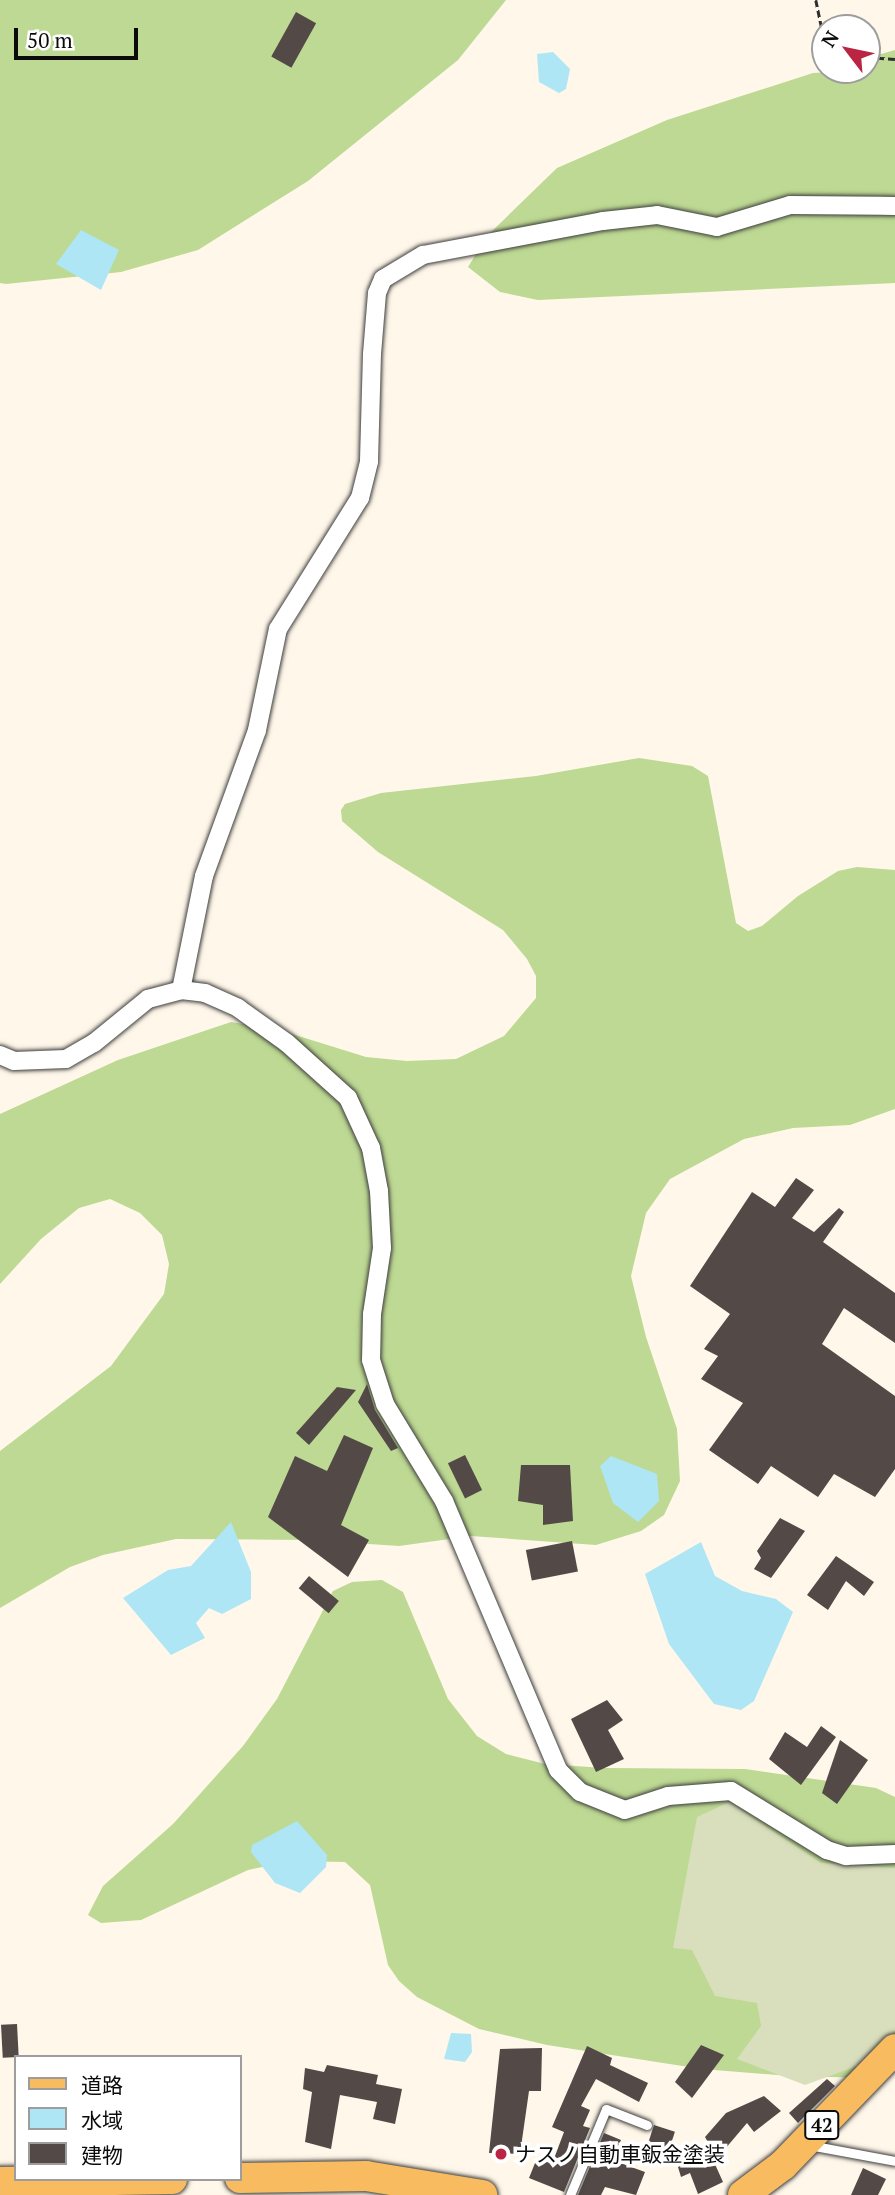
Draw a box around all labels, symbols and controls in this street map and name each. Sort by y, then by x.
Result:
scale bar [18,14,142,58]
north arrow [811,14,881,84]
text: 50 m [27,26,73,54]
text: N [815,26,844,51]
legend [14,2055,242,2181]
text: 道路 [81,2071,123,2099]
text: 水域 [81,2106,123,2134]
road number: 42 [803,2110,841,2140]
text: 建物 [81,2141,123,2169]
place label: ナスノ自動車鈑金塗装 [515,2141,725,2167]
marker: ナスノ自動車鈑金塗装 [493,2146,509,2162]

